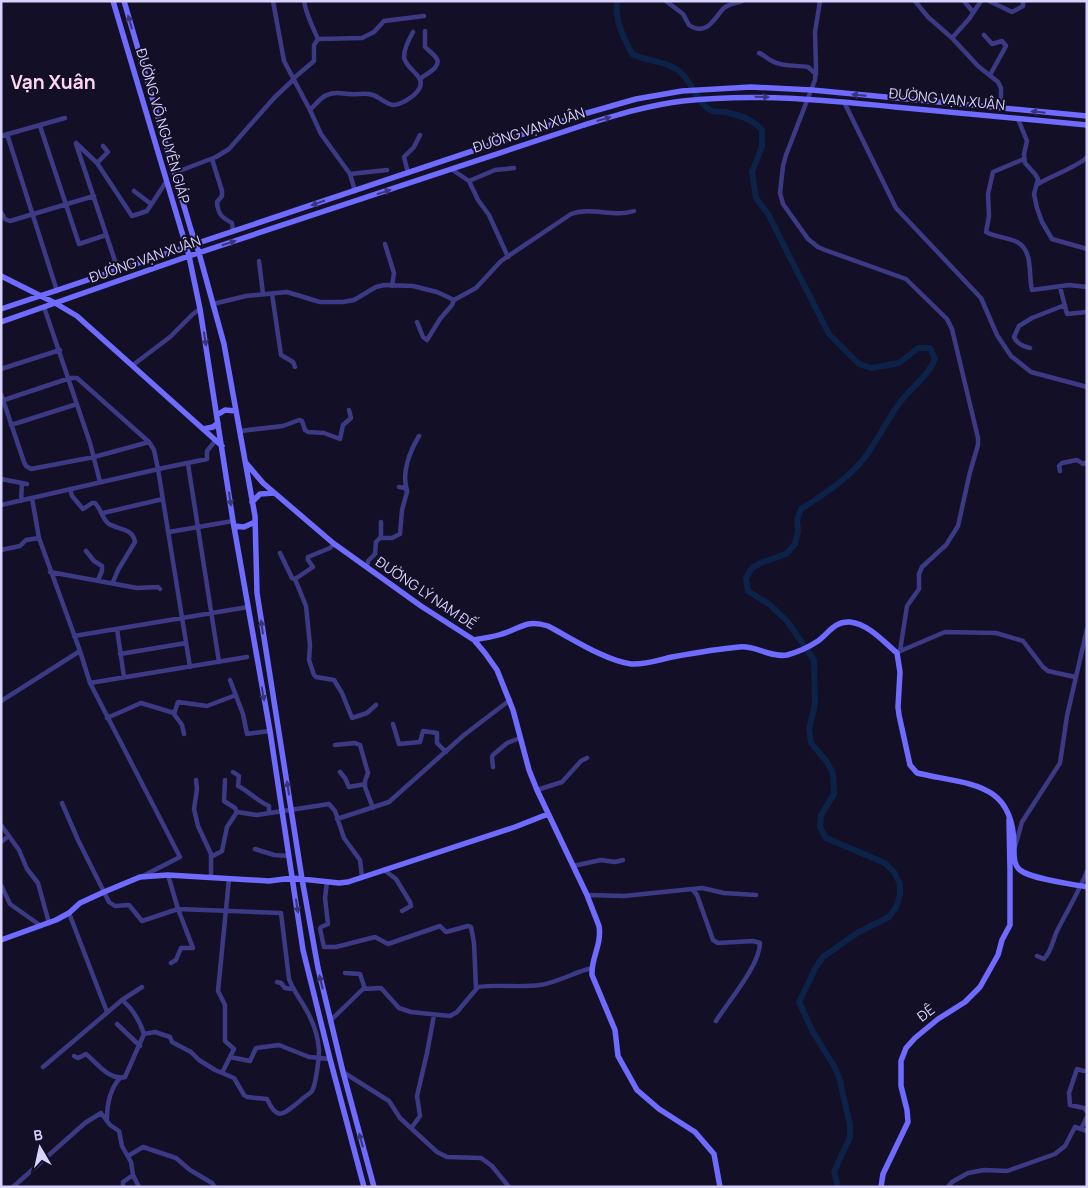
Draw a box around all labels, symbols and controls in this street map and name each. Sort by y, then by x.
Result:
one-way arrow [125,15,133,30]
street label: ĐƯỜNG VÕ NGUYÊN GIÁP [132,46,195,206]
district label: Vạn Xuân [10,69,96,95]
street label: ĐƯỜNG VẠN XUÂN [888,83,1006,114]
one-way arrow [851,90,867,98]
one-way arrow [755,93,771,101]
street label: ĐƯỜNG VẠN XUÂN [470,102,587,157]
one-way arrow [1030,107,1046,115]
one-way arrow [597,114,612,122]
one-way arrow [376,187,391,195]
one-way arrow [310,200,325,207]
street label: ĐƯỜNG VẠN XUÂN [87,231,203,286]
one-way arrow [222,239,237,246]
one-way arrow [201,331,209,347]
one-way arrow [226,492,234,508]
street label: ĐƯỜNG LÝ NAM ĐẾ [372,551,481,633]
one-way arrow [258,619,266,635]
one-way arrow [260,686,268,702]
one-way arrow [283,779,291,795]
one-way arrow [293,899,301,915]
one-way arrow [317,975,325,990]
street label: ĐÊ [913,1000,938,1025]
north arrow [15,1123,65,1173]
text: B [32,1125,44,1145]
one-way arrow [357,1132,365,1147]

